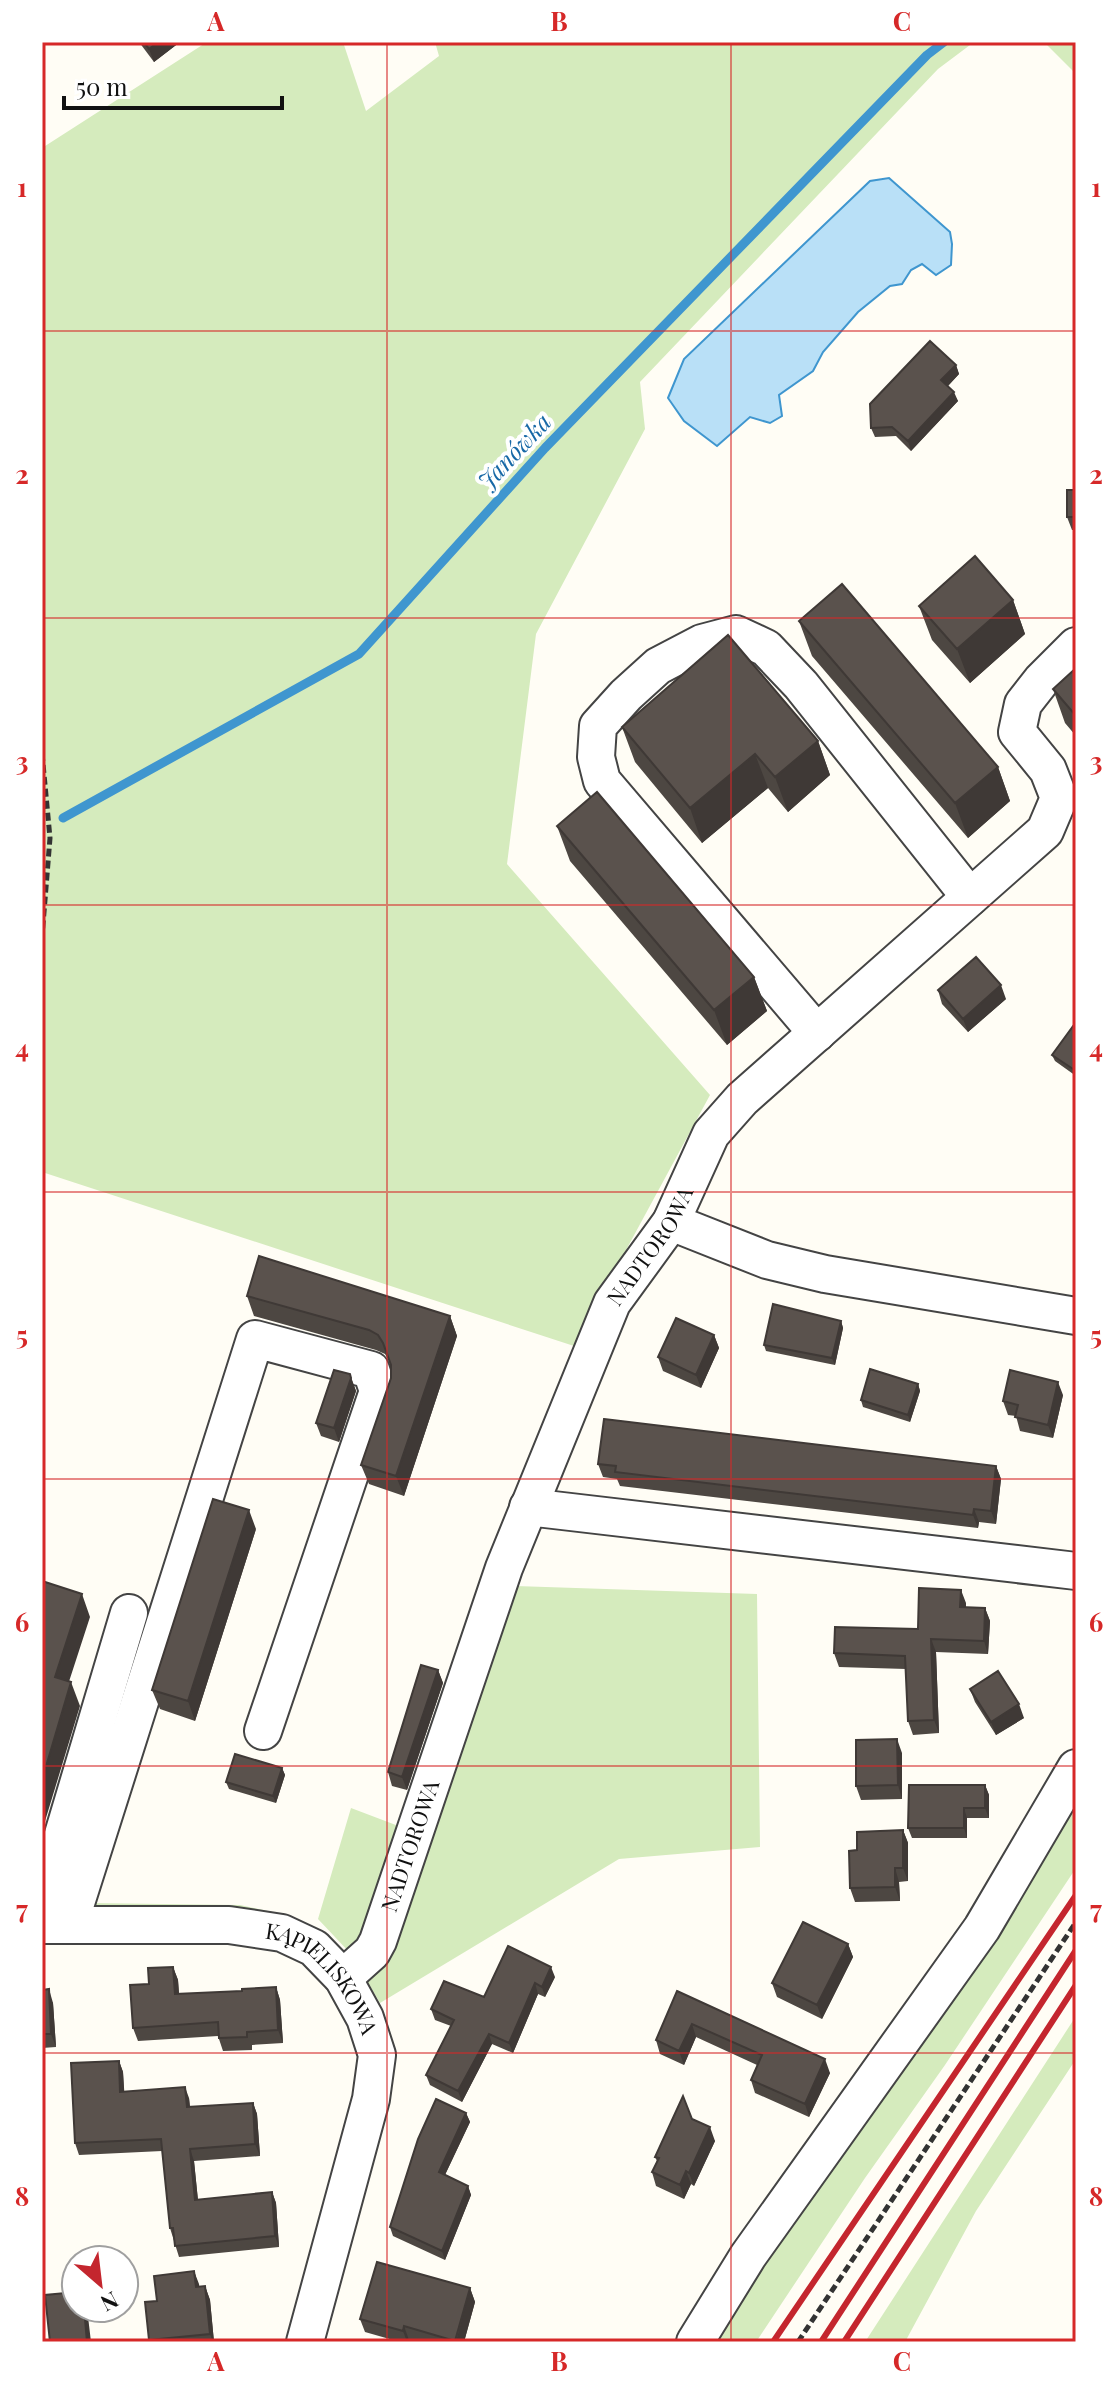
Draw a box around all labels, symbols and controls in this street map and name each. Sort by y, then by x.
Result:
text: A [206,3,225,38]
text: B [550,3,568,38]
text: C [893,3,911,38]
scale bar [64,60,282,110]
text: 50 m [76,70,128,102]
text: 1 [17,169,27,204]
text: 1 [1091,169,1101,204]
water label: Janówka [470,405,557,496]
text: 2 [15,456,29,491]
text: 2 [1089,456,1103,491]
text: 3 [16,743,28,778]
text: 3 [1090,743,1102,778]
text: 4 [15,1030,29,1065]
text: 4 [1089,1030,1103,1065]
street label: NADTOROWA [599,1181,699,1311]
text: 5 [16,1317,28,1352]
text: 5 [1090,1317,1102,1352]
text: 6 [15,1604,29,1639]
text: 6 [1089,1604,1103,1639]
street label: NADTOROWA [373,1775,445,1915]
text: 7 [16,1891,28,1926]
text: 7 [1090,1891,1102,1926]
street label: KĄPIELISKOWA [264,1915,385,2038]
text: 8 [15,2178,29,2213]
text: 8 [1089,2178,1103,2213]
north arrow [60,2244,140,2324]
text: N [96,2286,124,2320]
text: A [206,2343,225,2378]
text: B [550,2343,568,2378]
text: C [893,2343,911,2378]

